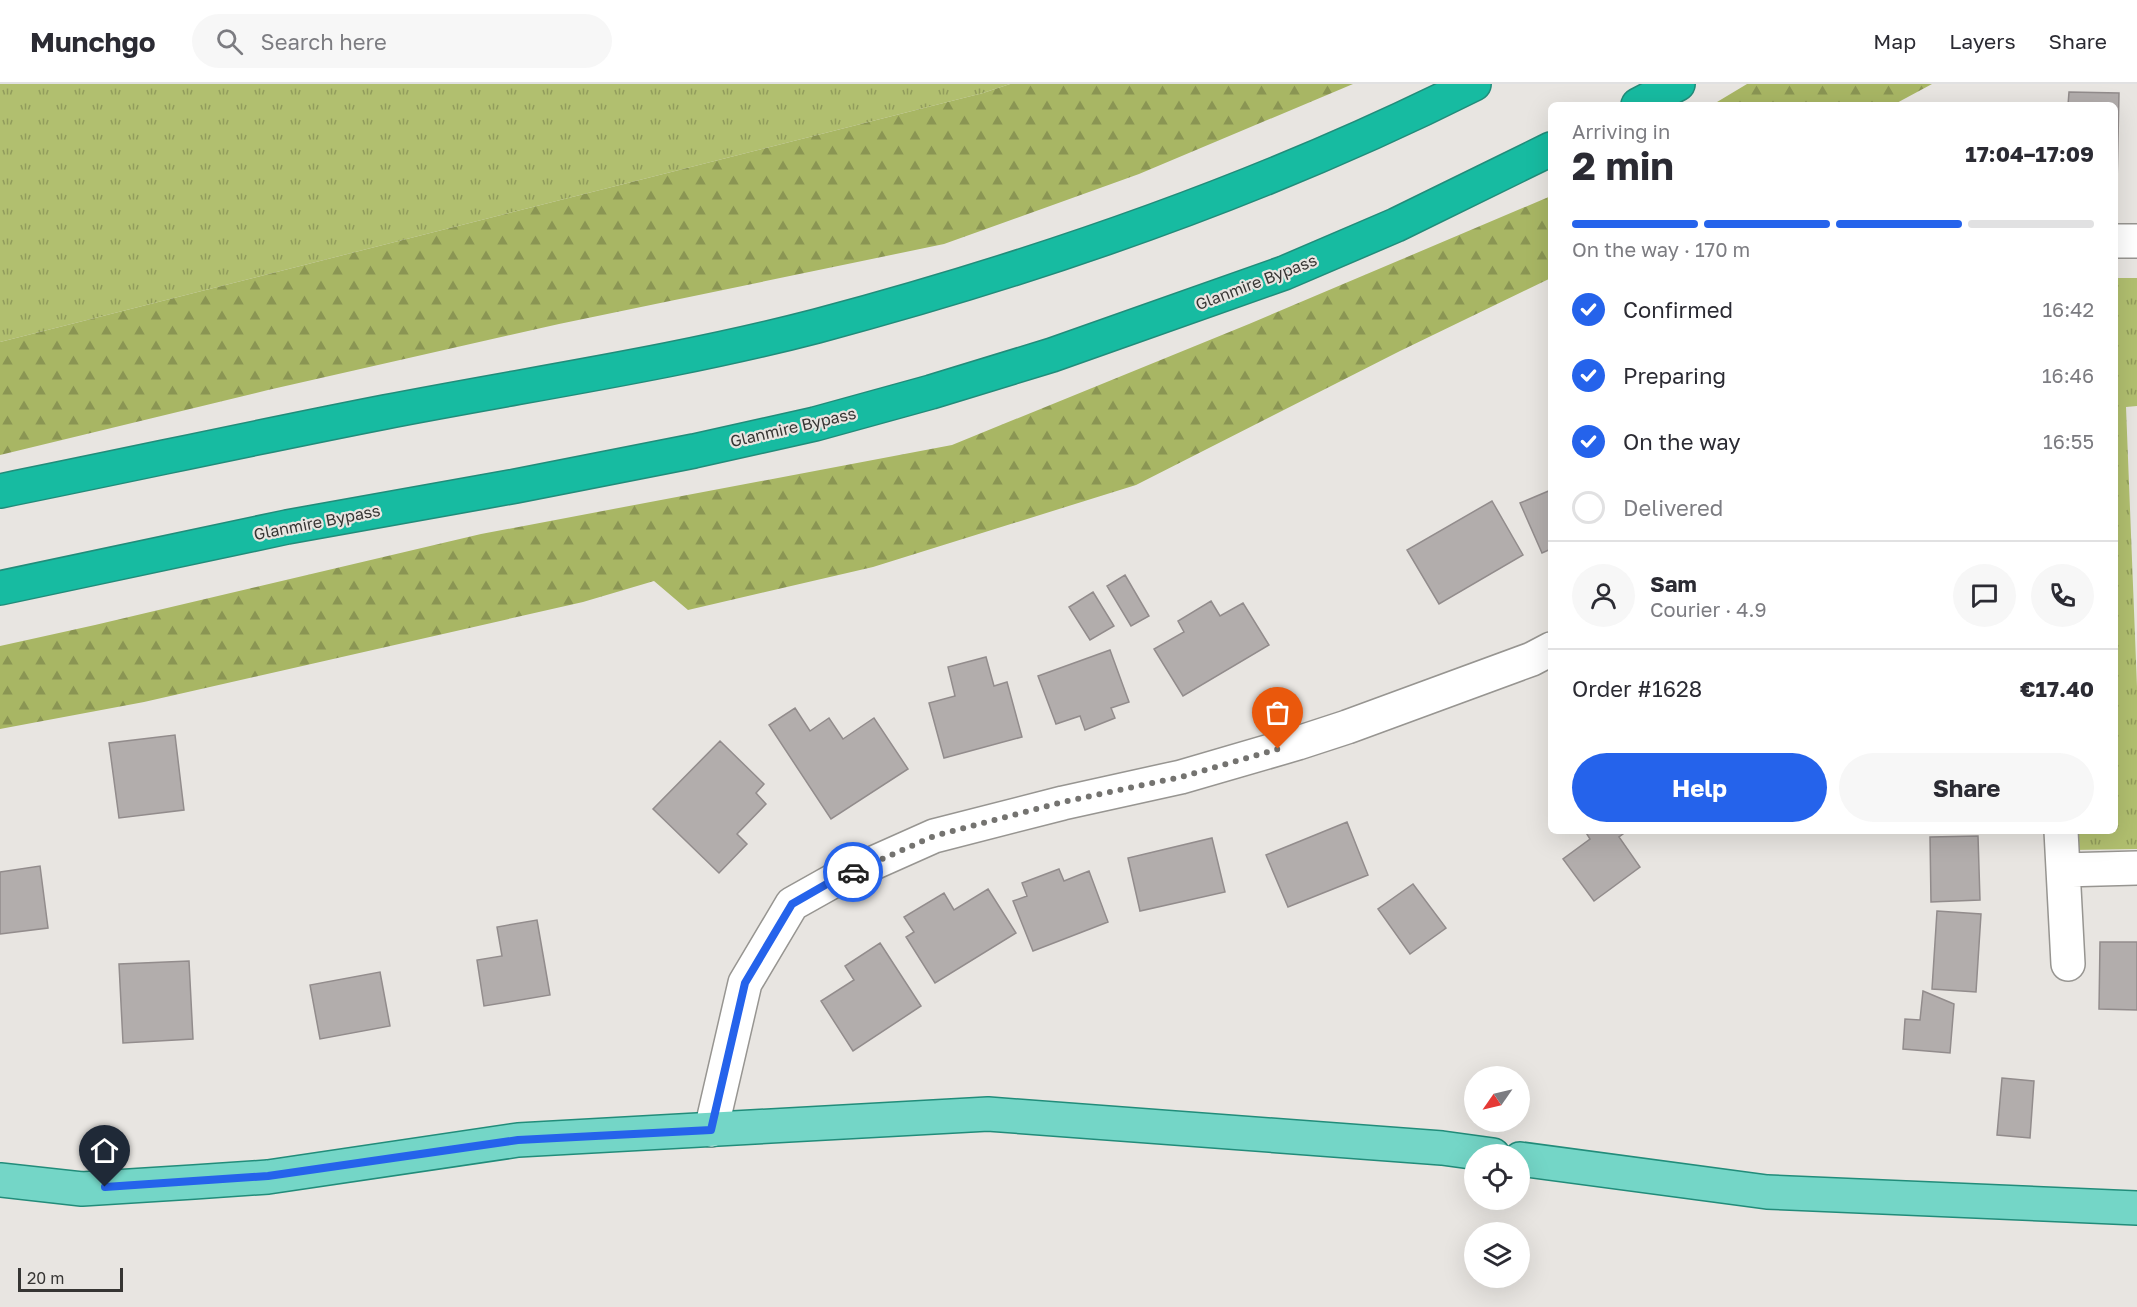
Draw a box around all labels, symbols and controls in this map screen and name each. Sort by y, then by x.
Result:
search box [192,14,612,68]
text: Munchgo [30,25,156,58]
icon: search [213,25,246,58]
text: Search here [261,28,387,55]
text: Map [1873,28,1916,54]
text: Layers [1949,28,2016,54]
text: Share [2049,28,2107,54]
text: Arriving in [1572,119,1670,143]
text: 17:04–17:09 [1965,140,2094,167]
text: 2 min [1572,142,1674,189]
text: On the way · 170 m [1572,237,1750,261]
street label: Glanmire Bypass [1192,250,1320,314]
icon: check [1572,293,1605,326]
text: Confirmed [1623,296,1733,323]
text: 16:42 [2042,297,2094,321]
icon: check [1572,359,1605,392]
text: Preparing [1623,362,1726,389]
text: 16:46 [2042,363,2094,387]
street label: Glanmire Bypass [728,403,858,451]
icon: check [1572,425,1605,458]
text: On the way [1623,428,1741,455]
text: 16:55 [2043,429,2094,453]
text: Delivered [1623,494,1723,521]
street label: Glanmire Bypass [252,500,382,544]
button: person [1572,564,1635,627]
button: chat [1953,564,2016,627]
button: phone [2031,564,2094,627]
text: Sam [1650,570,1697,597]
text: Courier · 4.9 [1650,597,1767,621]
text: Order #1628 [1572,675,1702,702]
text: €17.40 [2020,675,2094,702]
pin [1252,687,1303,749]
icon: bag [1261,696,1294,729]
button: Help [1572,753,1827,822]
button: Share [1839,753,2094,822]
courier [823,842,883,902]
icon: car [837,856,870,889]
north arrow [1464,1066,1530,1132]
map controls [1464,1066,1530,1288]
pin [79,1125,130,1187]
icon: home [88,1134,121,1167]
button: locate [1464,1144,1530,1210]
button: layers [1464,1222,1530,1288]
scale bar [18,1265,123,1292]
text: 20 m [27,1268,64,1288]

